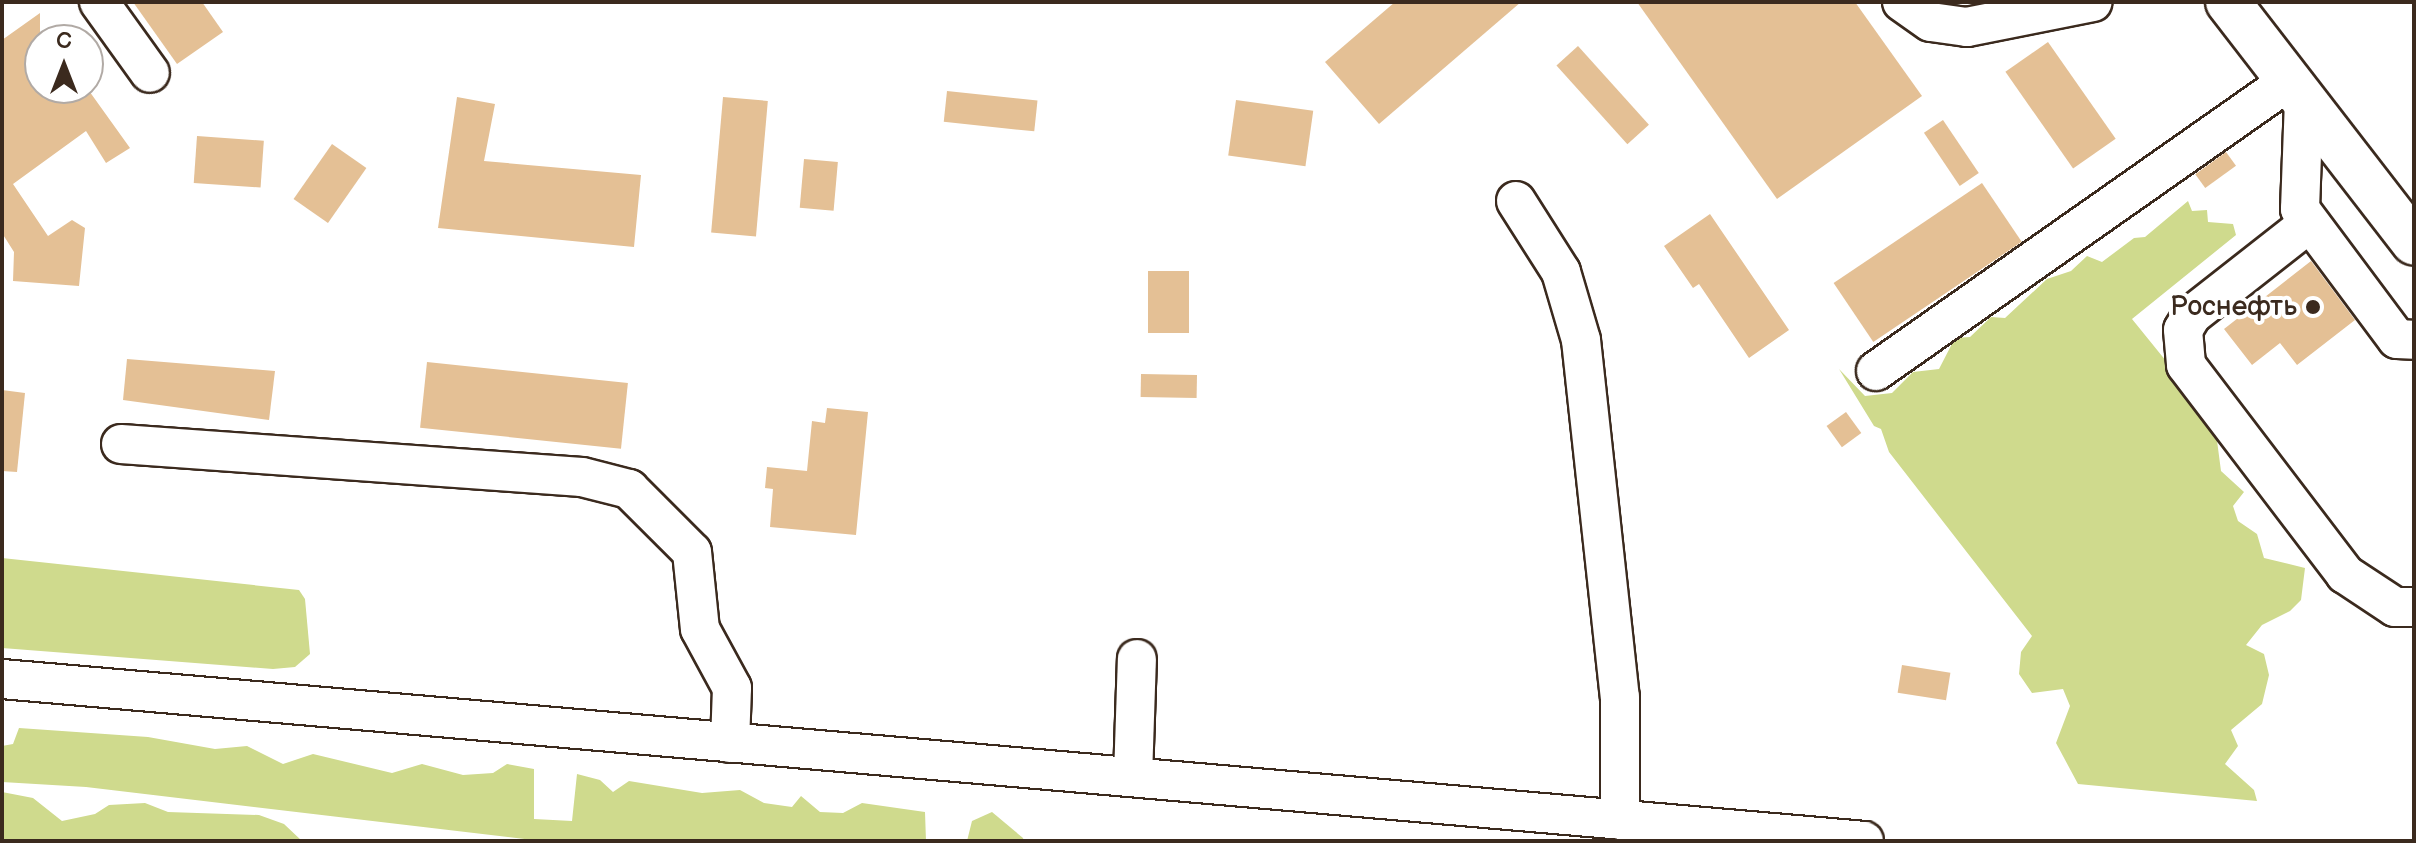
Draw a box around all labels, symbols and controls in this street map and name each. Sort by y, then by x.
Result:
north arrow [24,24,104,104]
text: С [56,28,72,55]
place label: Роснефть [2170,290,2297,324]
marker: Роснефть [2304,298,2322,316]

